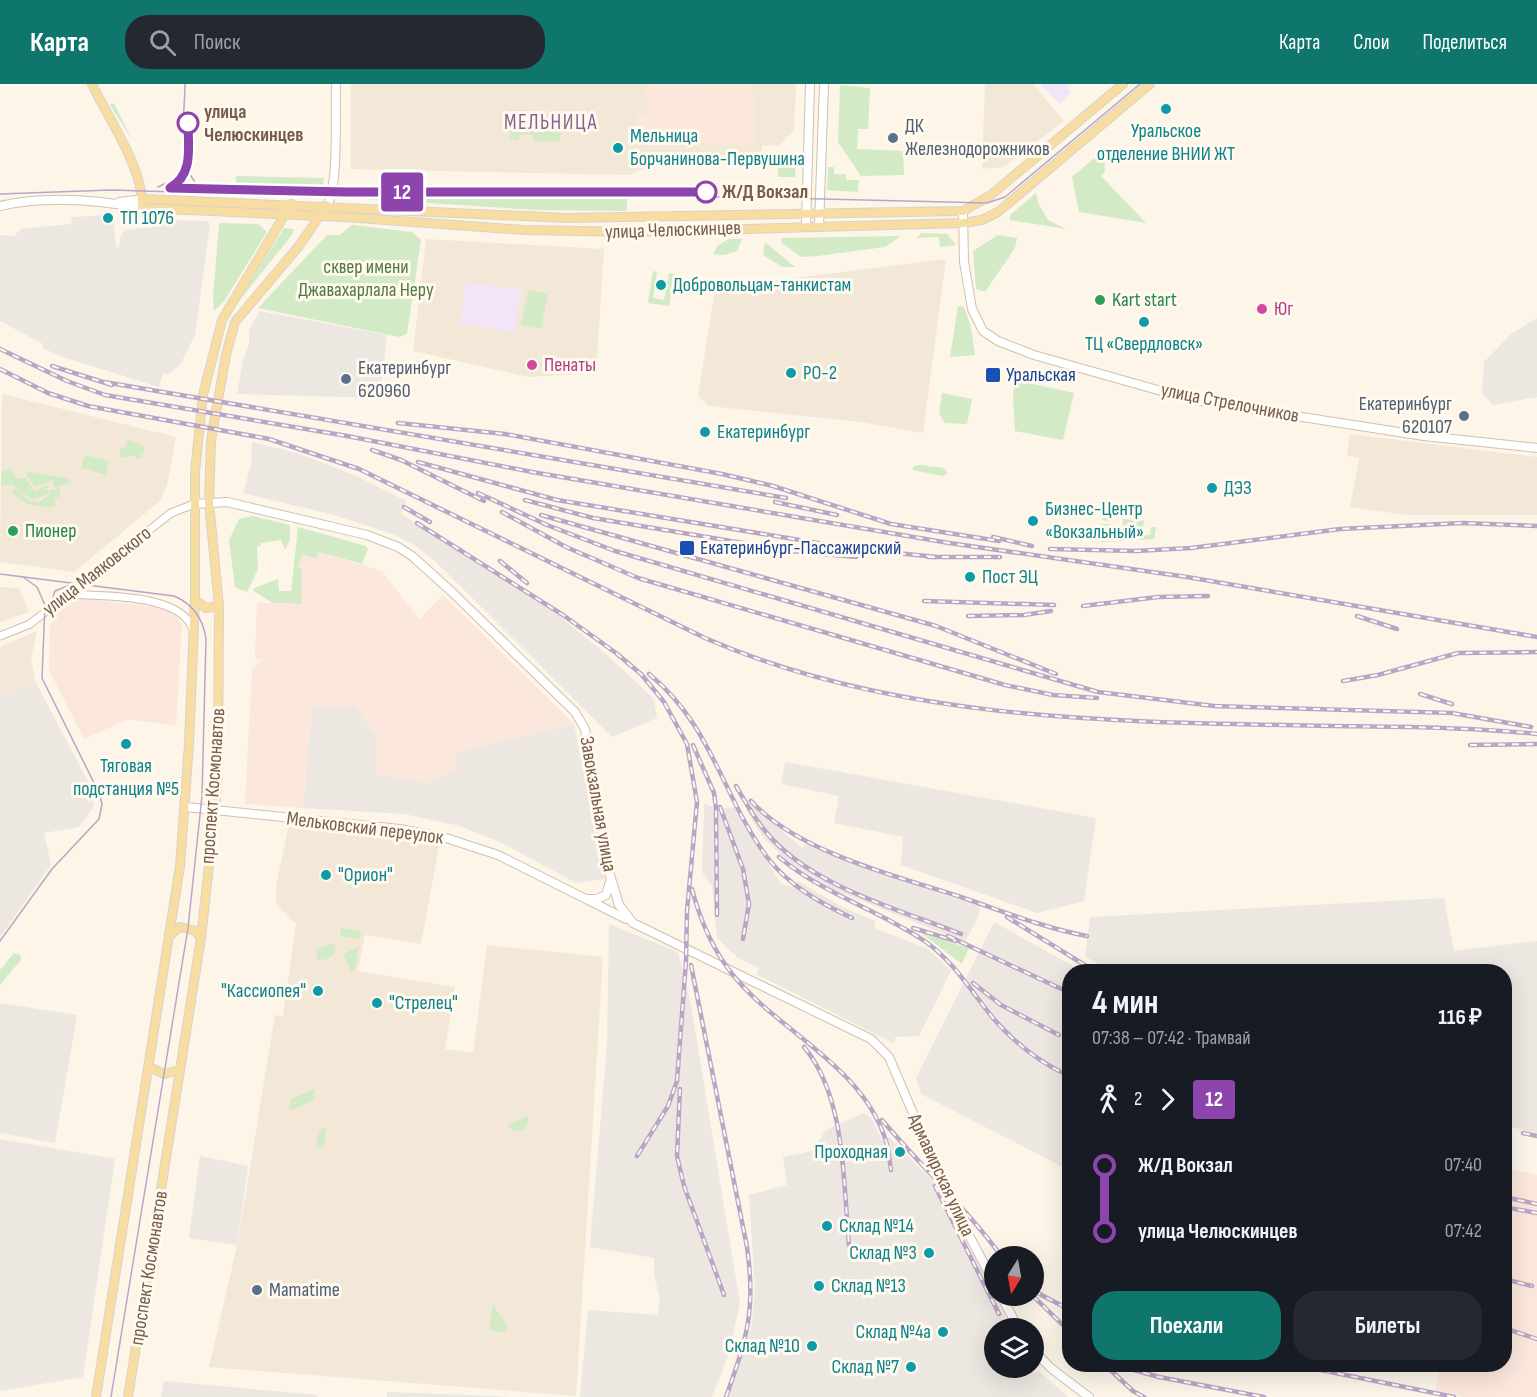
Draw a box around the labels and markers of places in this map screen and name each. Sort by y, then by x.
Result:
place label: улица Челюскинцев [204,100,303,147]
marker: Уральское отделение ВНИИ ЖТ [1159,102,1173,116]
marker: улица Челюскинцев [177,112,199,134]
place label: ДК Железнодорожников [905,114,1050,161]
place label: Уральское отделение ВНИИ ЖТ [1097,119,1235,166]
place label: Мельница Борчанинова-Первушина [630,124,805,171]
marker: ДК Железнодорожников [886,131,900,145]
marker: Мельница Борчанинова-Первушина [611,141,625,155]
place label: Ж/Д Вокзал [722,180,808,204]
marker: Ж/Д Вокзал [695,181,717,203]
place label: ТП 1076 [120,206,174,230]
marker: ТП 1076 [101,211,115,225]
place label: Добровольцам-танкистам [673,273,851,297]
marker: Добровольцам-танкистам [654,278,668,292]
place label: Kart start [1112,288,1177,312]
marker: Kart start [1093,293,1107,307]
place label: Юг [1274,297,1293,321]
marker: Юг [1255,302,1269,316]
marker: ТЦ «Свердловск» [1137,315,1151,329]
place label: ТЦ «Свердловск» [1085,332,1203,356]
place label: Пенаты [544,353,596,377]
place label: Екатеринбург 620960 [358,356,451,403]
marker: Пенаты [525,358,539,372]
place label: РО-2 [803,361,837,385]
place label: Уральская [1006,363,1076,387]
marker: РО-2 [784,366,798,380]
marker: Уральская [984,366,1002,384]
marker: Екатеринбург 620960 [339,372,353,386]
place label: Екатеринбург 620107 [1359,392,1452,439]
marker: Екатеринбург 620107 [1457,409,1471,423]
place label: Екатеринбург [717,420,810,444]
marker: Екатеринбург [698,425,712,439]
place label: ДЭЗ [1224,476,1252,500]
marker: ДЭЗ [1205,481,1219,495]
place label: Бизнес-Центр «Вокзальный» [1045,497,1144,544]
marker: Бизнес-Центр «Вокзальный» [1026,514,1040,528]
place label: Пионер [25,519,76,543]
marker: Пионер [6,524,20,538]
place label: Екатеринбург-Пассажирский [700,536,901,560]
marker: Екатеринбург-Пассажирский [678,539,696,557]
place label: Пост ЭЦ [982,565,1038,589]
marker: Пост ЭЦ [963,570,977,584]
marker: Тяговая подстанция №5 [119,737,133,751]
place label: Тяговая подстанция №5 [73,754,179,801]
place label: "Орион" [338,863,393,887]
marker: "Орион" [319,868,333,882]
place label: "Кассиопея" [221,979,306,1003]
marker: "Кассиопея" [311,984,325,998]
place label: "Стрелец" [389,991,458,1015]
marker: "Стрелец" [370,996,384,1010]
place label: Проходная [814,1140,888,1164]
marker: Проходная [893,1145,907,1159]
place label: Склад №14 [839,1214,914,1238]
marker: Склад №14 [820,1219,834,1233]
place label: Склад №3 [849,1241,917,1265]
marker: Склад №3 [922,1246,936,1260]
place label: Склад №13 [831,1274,906,1298]
place label: Mamatime [269,1278,340,1302]
marker: Склад №13 [812,1279,826,1293]
marker: Mamatime [250,1283,264,1297]
place label: Склад №4а [856,1320,931,1344]
marker: Склад №4а [936,1325,950,1339]
place label: Склад №10 [725,1334,800,1358]
marker: Склад №10 [805,1339,819,1353]
place label: Склад №7 [832,1355,899,1379]
marker: Склад №7 [904,1360,918,1374]

